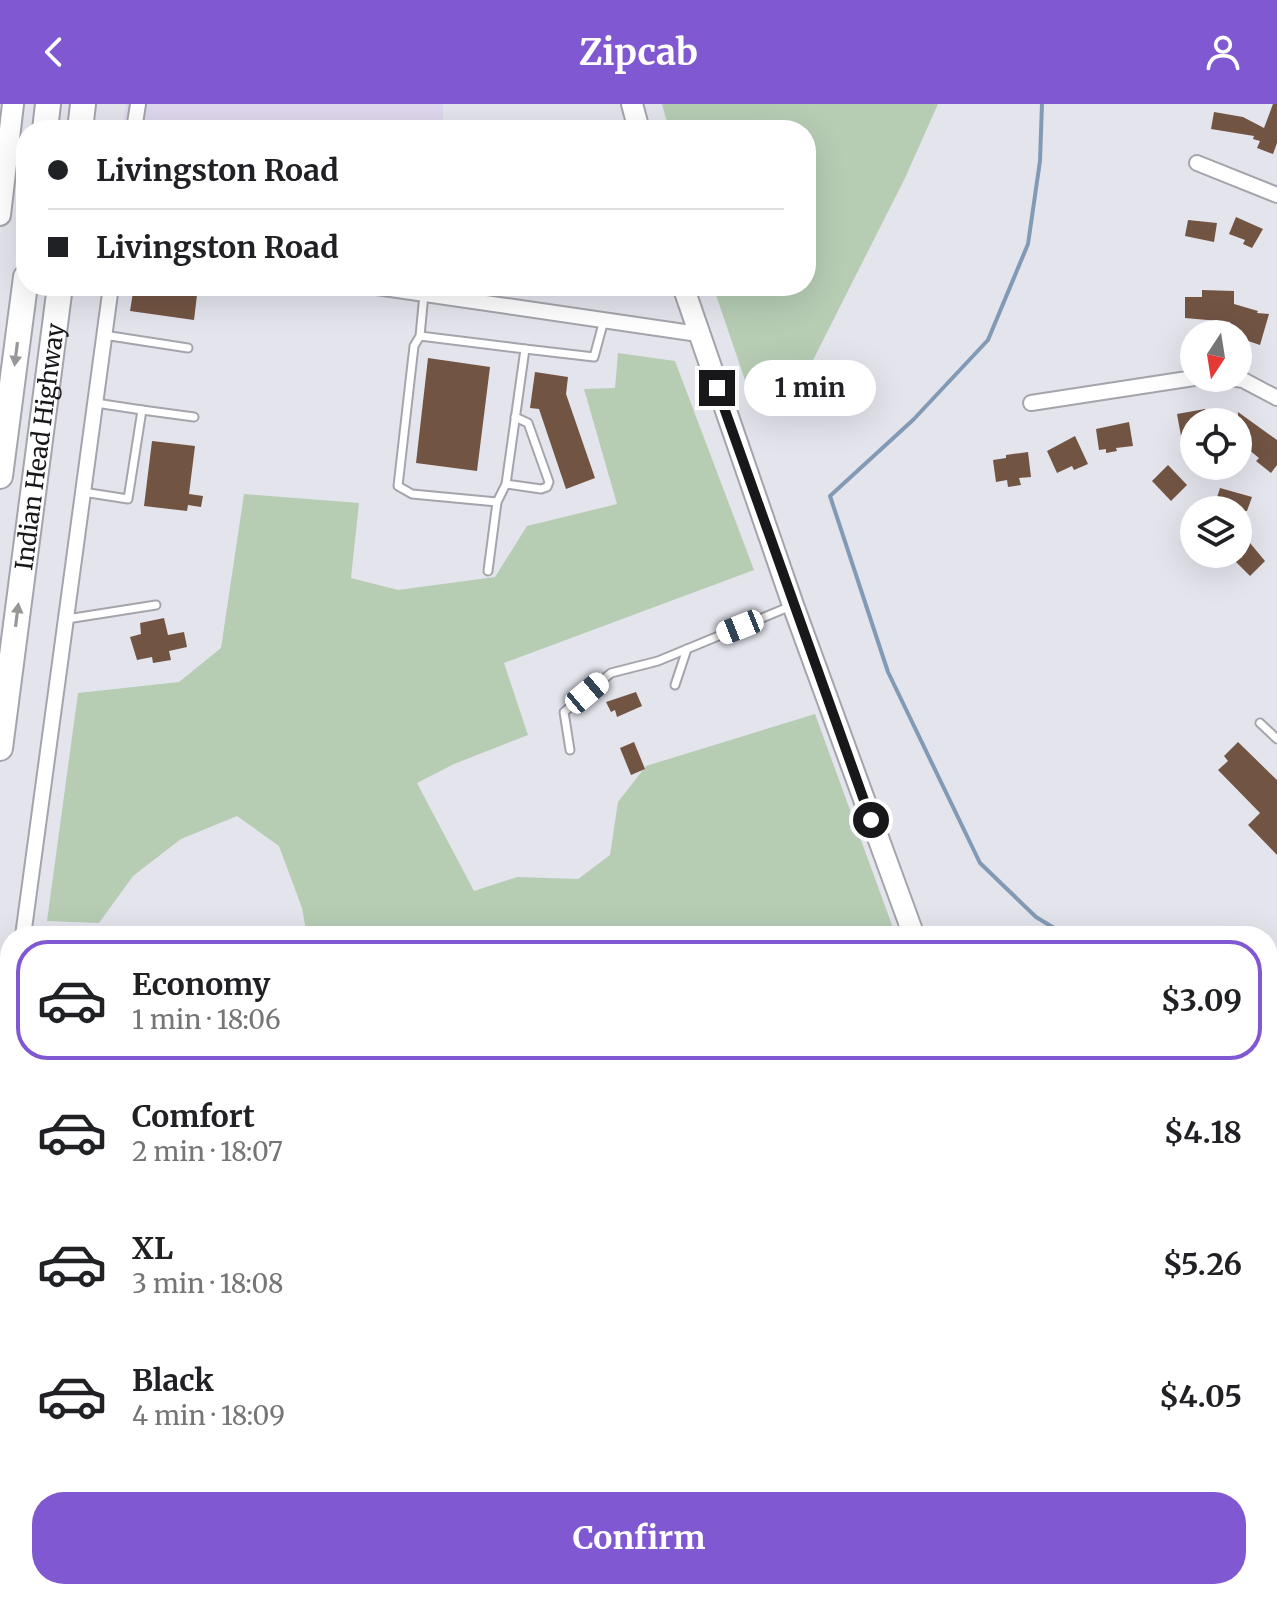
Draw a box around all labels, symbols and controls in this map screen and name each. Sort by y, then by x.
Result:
icon: back [32,30,76,74]
text: Zipcab [579,30,698,75]
icon: person [1201,30,1245,74]
text: Livingston Road [96,151,339,189]
text: Livingston Road [96,228,339,266]
north arrow [1180,320,1252,392]
map controls [1180,320,1252,568]
street label: Indian Head Highway [8,321,71,572]
one-way arrow [9,342,22,367]
callout: 1 min [745,360,877,416]
route end [699,370,735,406]
text: 1 min [775,371,845,404]
button: locate [1180,408,1252,480]
button: layers [1180,496,1252,568]
one-way arrow [11,602,24,627]
car [713,607,767,647]
car [561,668,613,718]
route start [853,802,889,838]
icon: car [36,964,108,1036]
text: Economy [132,965,270,1003]
text: $3.09 [1161,981,1242,1019]
text: 1 min · 18:06 [132,1003,281,1036]
icon: car [36,1096,108,1168]
text: Comfort [132,1097,255,1135]
text: $4.18 [1164,1113,1242,1151]
text: 2 min · 18:07 [132,1135,283,1168]
icon: car [36,1228,108,1300]
text: XL [132,1229,173,1267]
text: $5.26 [1163,1245,1242,1283]
text: 3 min · 18:08 [132,1267,284,1300]
icon: car [36,1360,108,1432]
text: Black [132,1361,214,1399]
text: $4.05 [1159,1377,1242,1415]
text: 4 min · 18:09 [132,1399,285,1432]
button: Confirm [32,1492,1246,1584]

